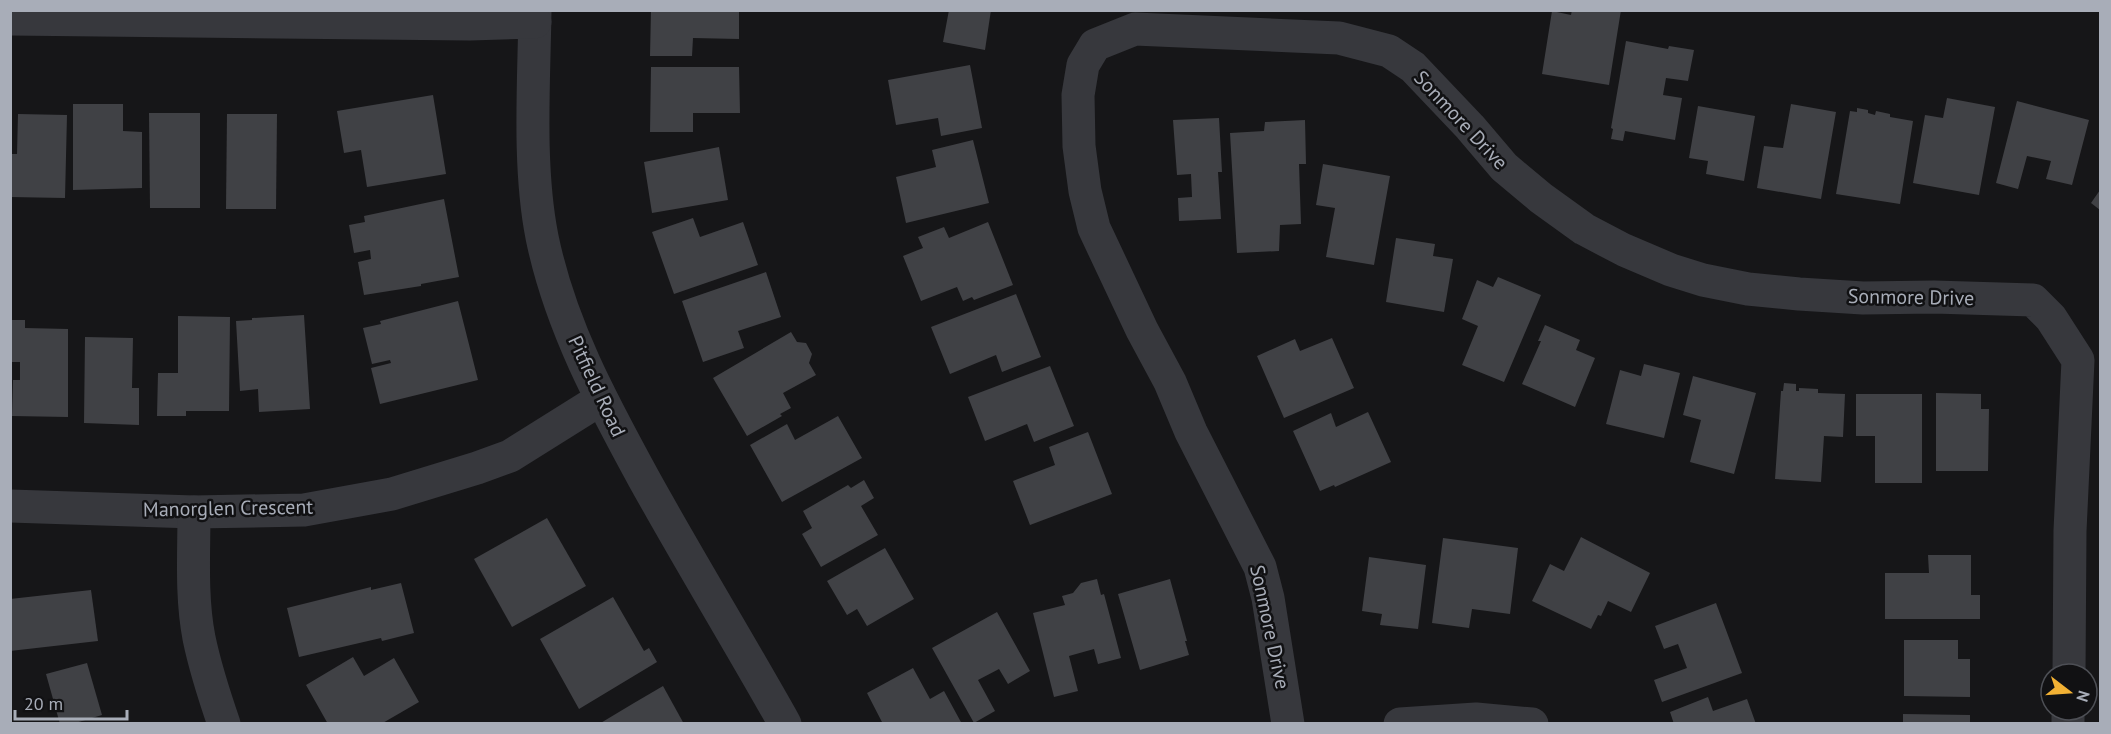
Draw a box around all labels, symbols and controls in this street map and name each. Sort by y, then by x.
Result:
street label: Sonmore Drive [1408,65,1514,175]
street label: Sonmore Drive [1848,283,1974,311]
street label: Pitfield Road [562,331,632,441]
street label: Manorglen Crescent [143,494,313,522]
street label: Sonmore Drive [1244,562,1296,692]
north arrow [2039,662,2099,722]
scale bar [15,683,128,721]
text: N [2072,688,2094,704]
text: 20 m [24,692,63,715]

